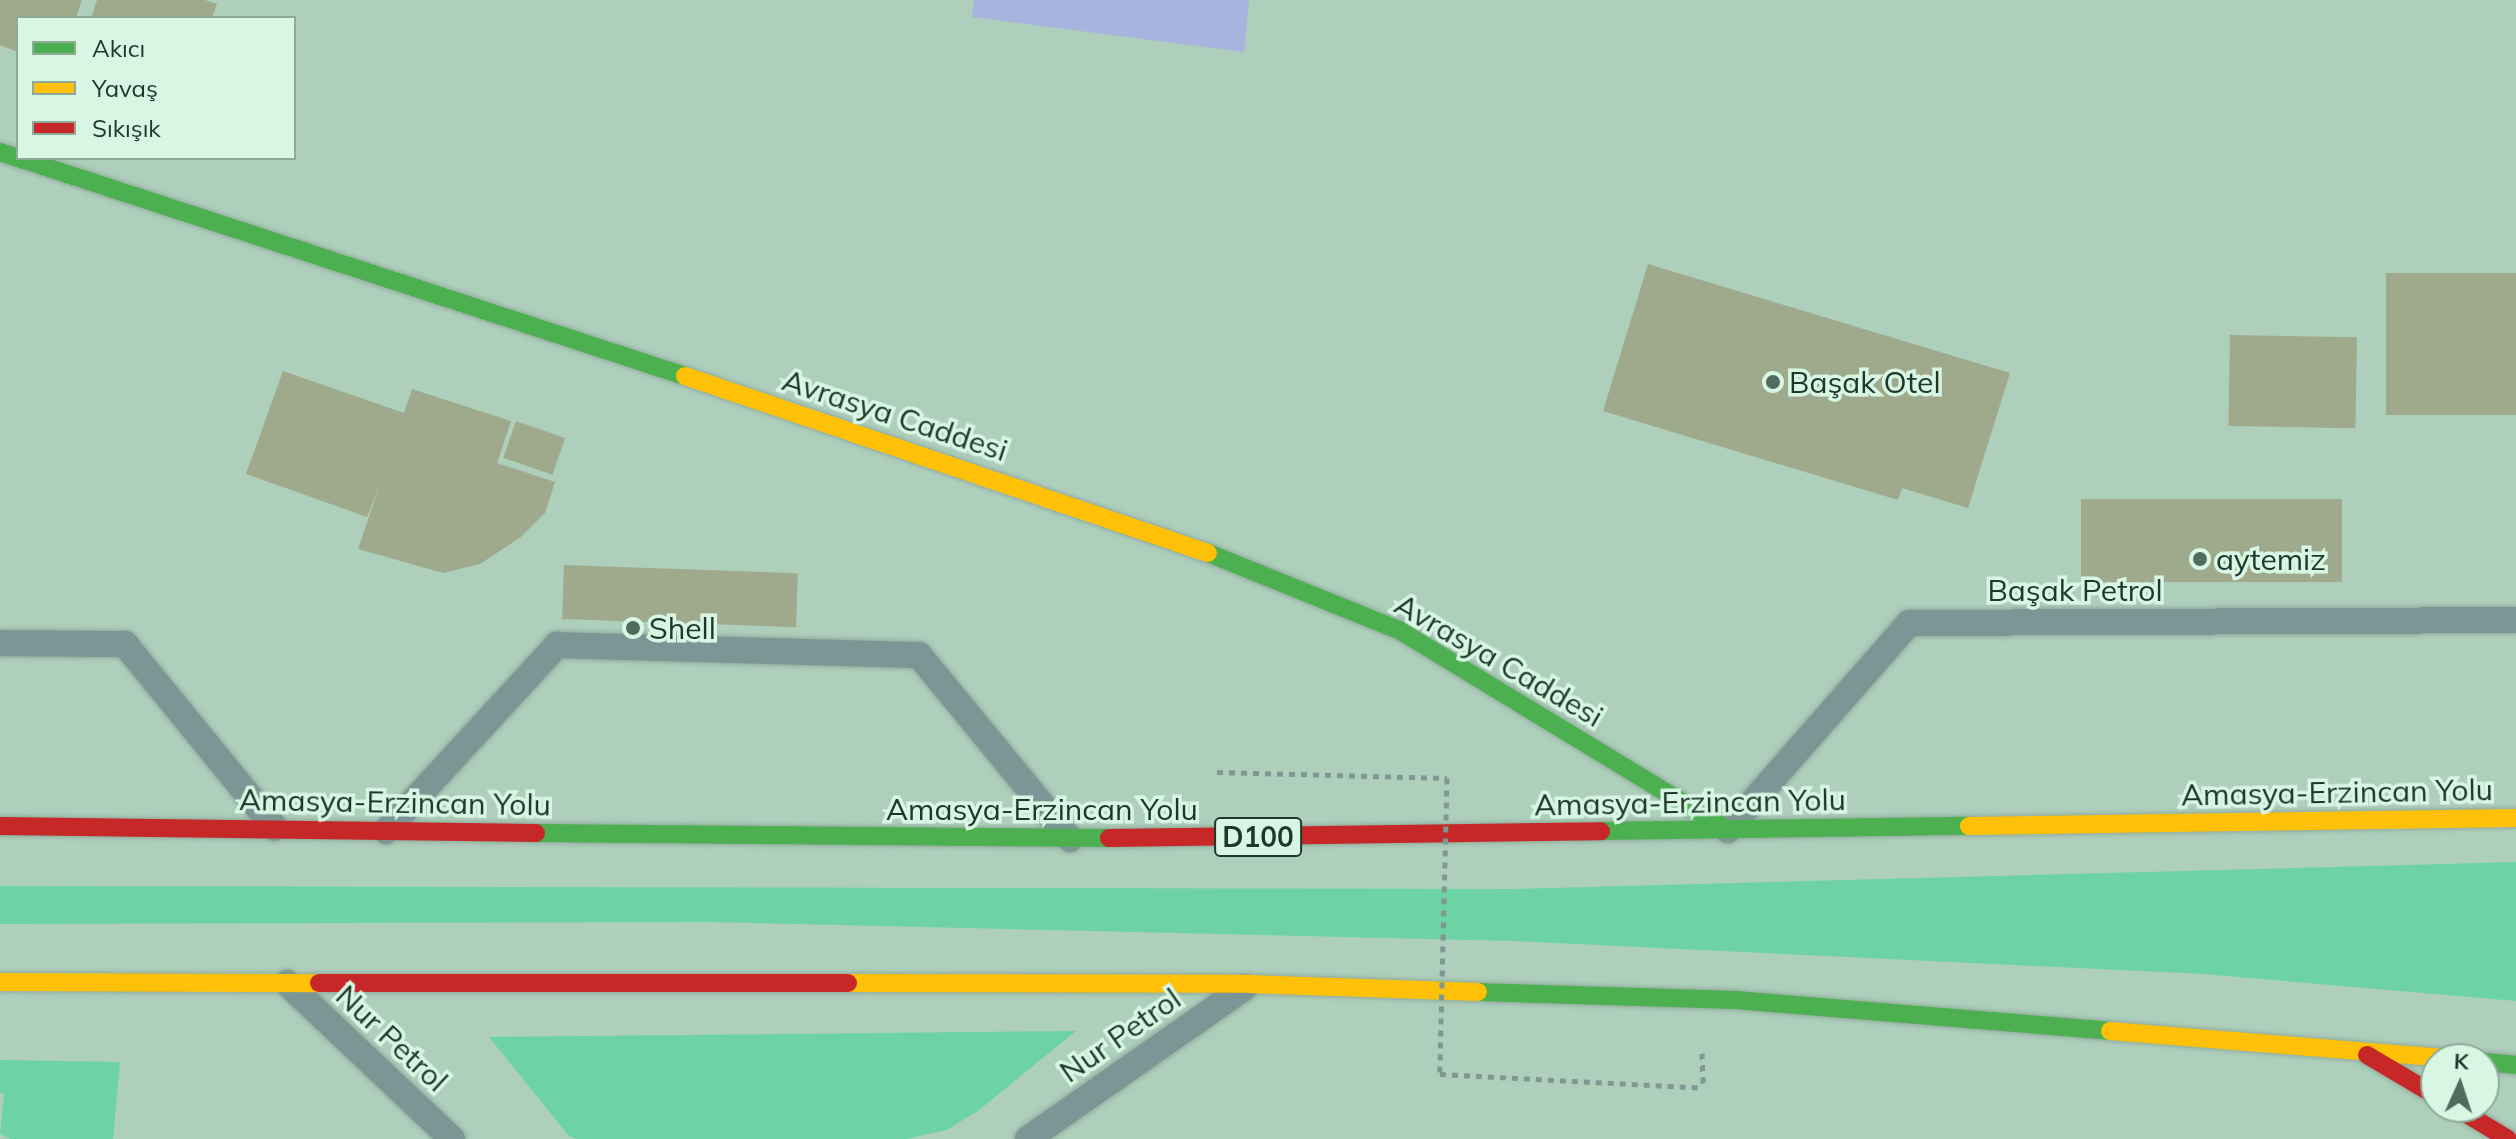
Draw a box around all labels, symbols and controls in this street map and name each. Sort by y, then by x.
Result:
legend [16,16,296,160]
text: Akıcı [92,33,145,63]
text: Yavaş [92,73,158,103]
text: Sıkışık [92,113,161,143]
street label: Avrasya Caddesi [778,362,1012,468]
place label: Başak Otel [1789,364,1941,400]
marker: Başak Otel [1764,373,1782,391]
place label: aytemiz [2216,541,2326,577]
marker: aytemiz [2191,550,2209,568]
street label: Başak Petrol [1987,572,2163,608]
street label: Avrasya Caddesi [1389,586,1609,734]
place label: Shell [649,610,716,646]
marker: Shell [624,619,642,637]
street label: Amasya-Erzincan Yolu [2181,771,2493,813]
street label: Amasya-Erzincan Yolu [239,781,551,823]
street label: Amasya-Erzincan Yolu [1534,781,1846,823]
street label: Amasya-Erzincan Yolu [886,791,1198,827]
road number: D100 [1214,813,1302,861]
street label: Nur Petrol [329,977,455,1099]
street label: Nur Petrol [1053,980,1187,1090]
north arrow [2420,1043,2500,1123]
text: K [2453,1047,2469,1075]

